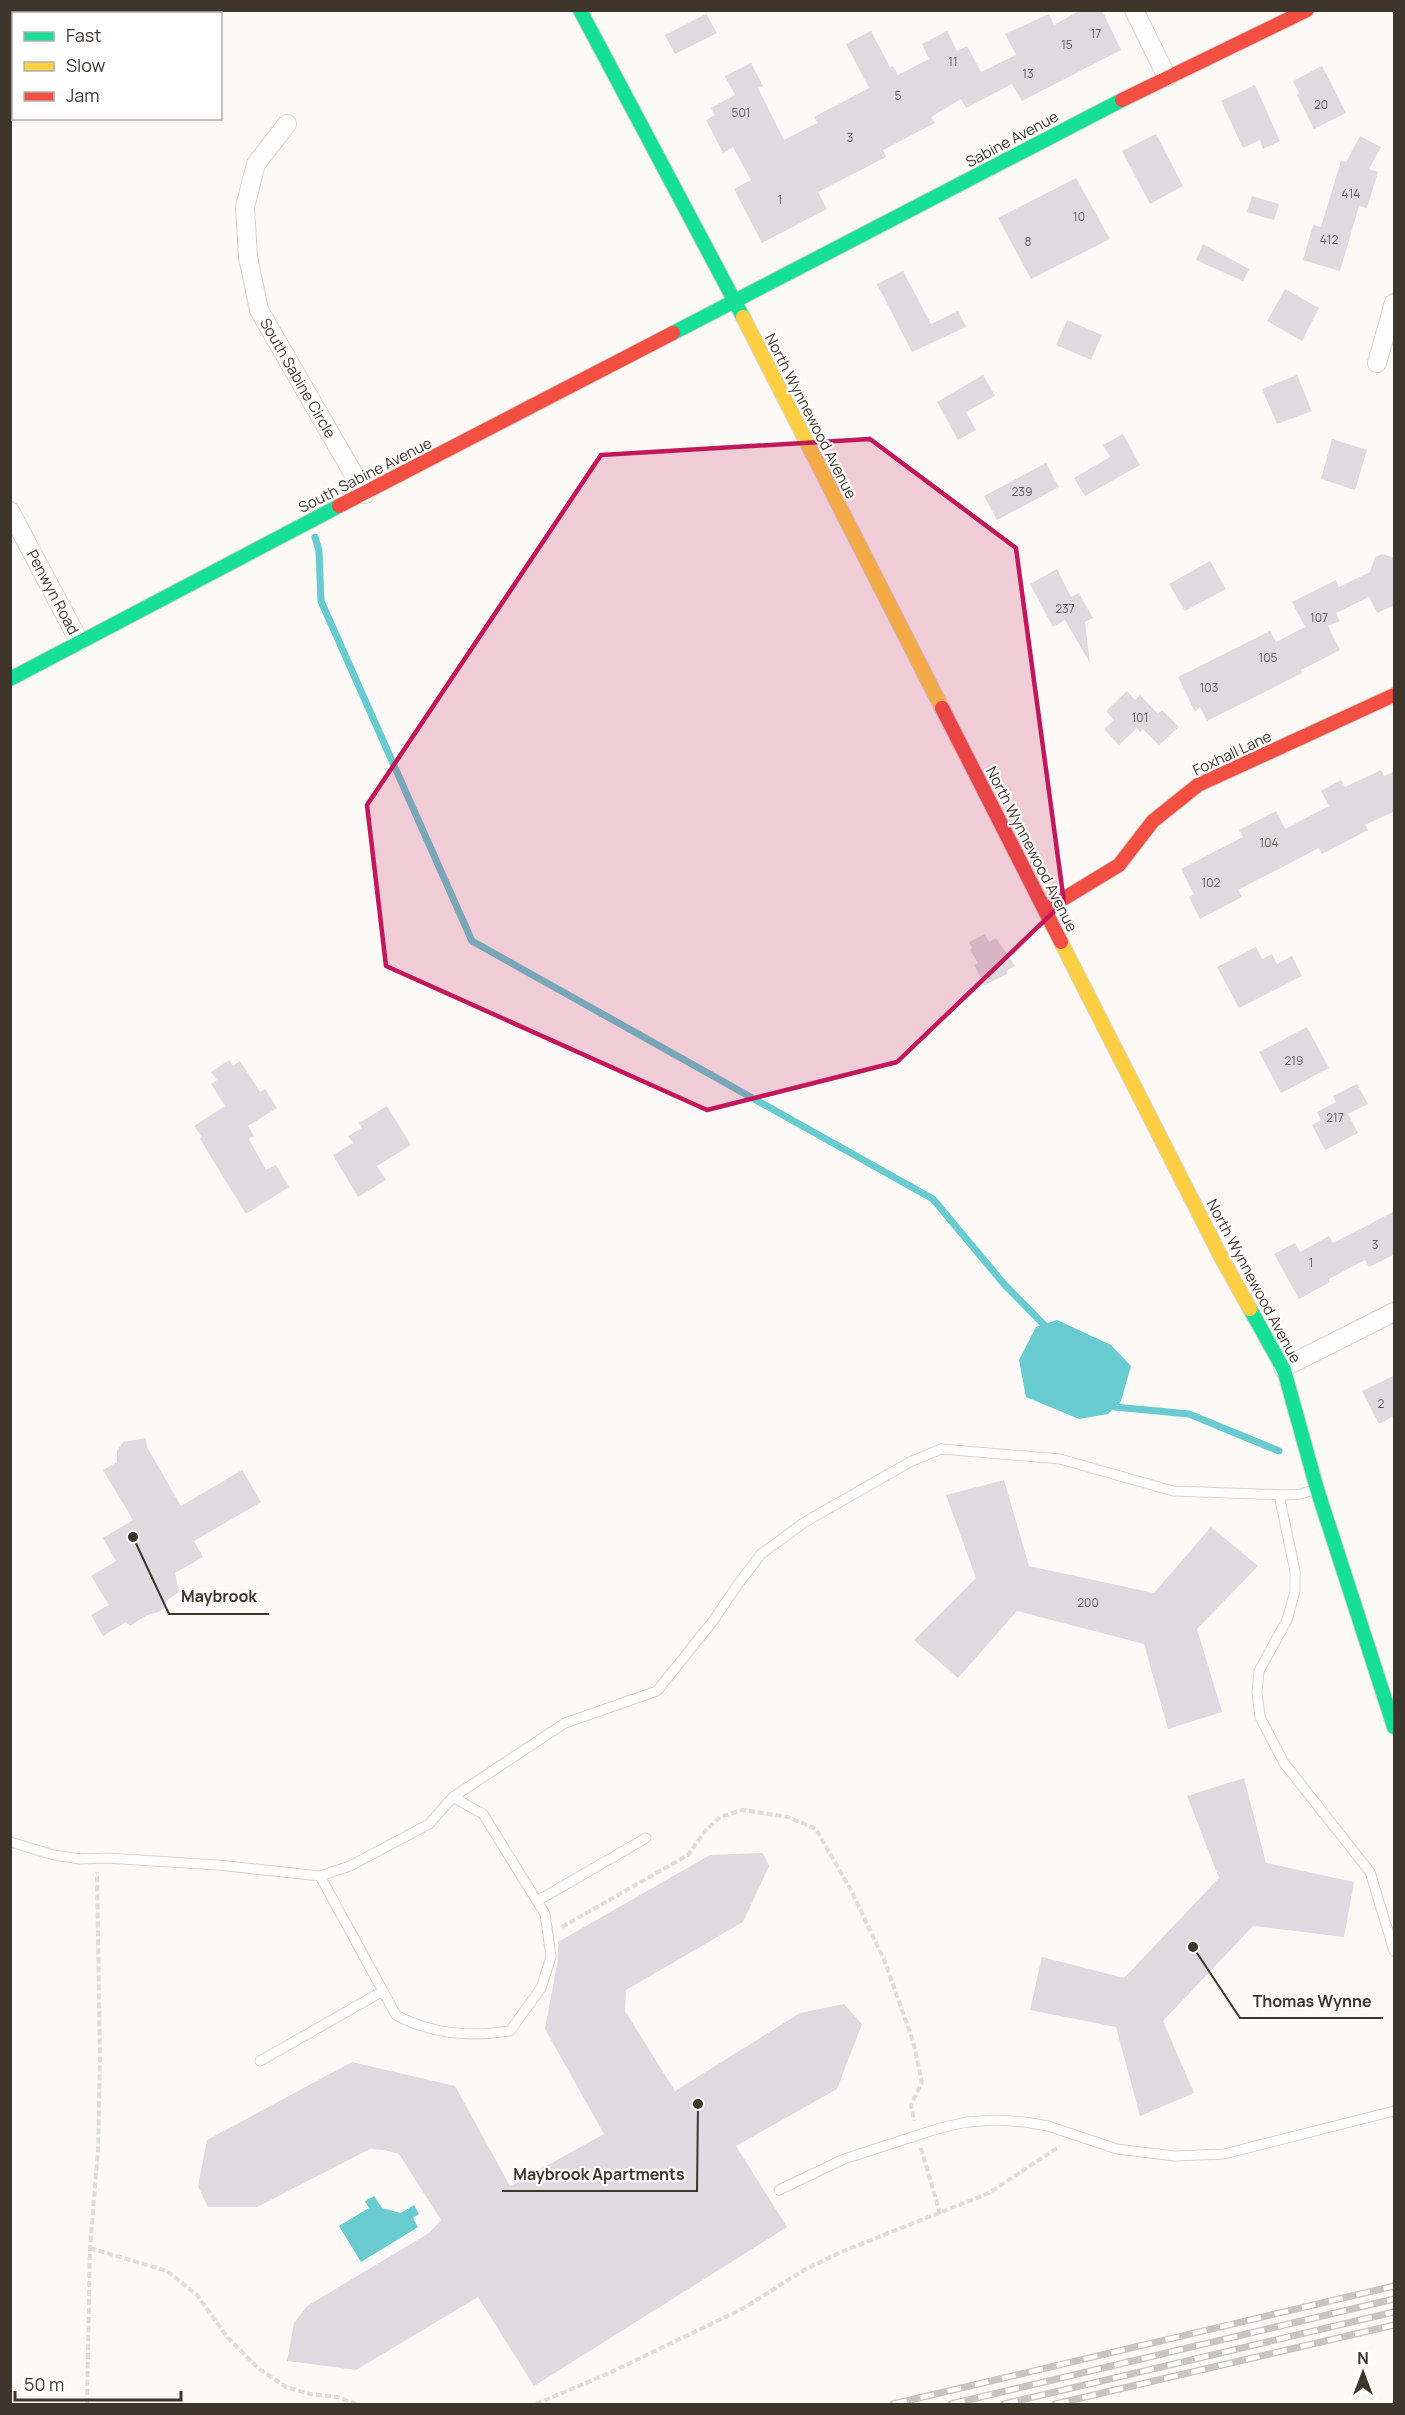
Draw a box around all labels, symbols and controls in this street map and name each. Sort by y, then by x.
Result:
legend [12,12,222,120]
text: Fast [66,23,101,47]
house number: 17 [1091,25,1101,42]
house number: 15 [1061,36,1073,53]
text: Slow [66,53,106,77]
house number: 11 [948,53,958,70]
house number: 13 [1022,65,1034,82]
text: Jam [66,83,100,107]
house number: 5 [895,87,902,104]
house number: 20 [1314,96,1328,113]
house number: 501 [732,104,750,121]
street label: Sabine Avenue [962,106,1062,172]
house number: 3 [847,129,853,146]
house number: 414 [1342,185,1360,202]
house number: 1 [778,191,782,208]
house number: 10 [1073,208,1085,225]
house number: 412 [1320,231,1338,248]
house number: 8 [1025,233,1032,250]
street label: South Sabine Circle [255,314,341,442]
street label: North Wynnewood Avenue [760,330,862,502]
street label: South Sabine Avenue [295,432,435,518]
house number: 239 [1012,483,1032,500]
street label: Penwyn Road [22,546,84,638]
house number: 237 [1055,600,1075,617]
house number: 107 [1310,609,1328,626]
house number: 105 [1259,649,1278,666]
house number: 103 [1200,679,1218,696]
house number: 101 [1132,709,1148,726]
street label: Foxhall Lane [1189,725,1275,780]
street label: North Wynnewood Avenue [981,763,1083,935]
house number: 104 [1259,834,1279,851]
house number: 102 [1202,874,1221,891]
house number: 219 [1285,1052,1303,1069]
house number: 217 [1326,1109,1344,1126]
street label: North Wynnewood Avenue [1202,1195,1306,1367]
house number: 3 [1372,1236,1378,1253]
house number: 1 [1309,1254,1313,1271]
house number: 2 [1378,1395,1385,1412]
callout: Maybrook [169,1580,269,1614]
text: Maybrook [181,1585,257,1607]
house number: 200 [1077,1594,1099,1611]
callout: Thomas Wynne [1240,1984,1383,2018]
text: Thomas Wynne [1252,1990,1372,2012]
callout: Maybrook Apartments [502,2157,697,2191]
text: Maybrook Apartments [513,2163,685,2185]
north arrow [1333,2343,1393,2403]
text: N [1357,2347,1369,2369]
scale bar [15,2364,182,2402]
text: 50 m [24,2372,64,2396]

